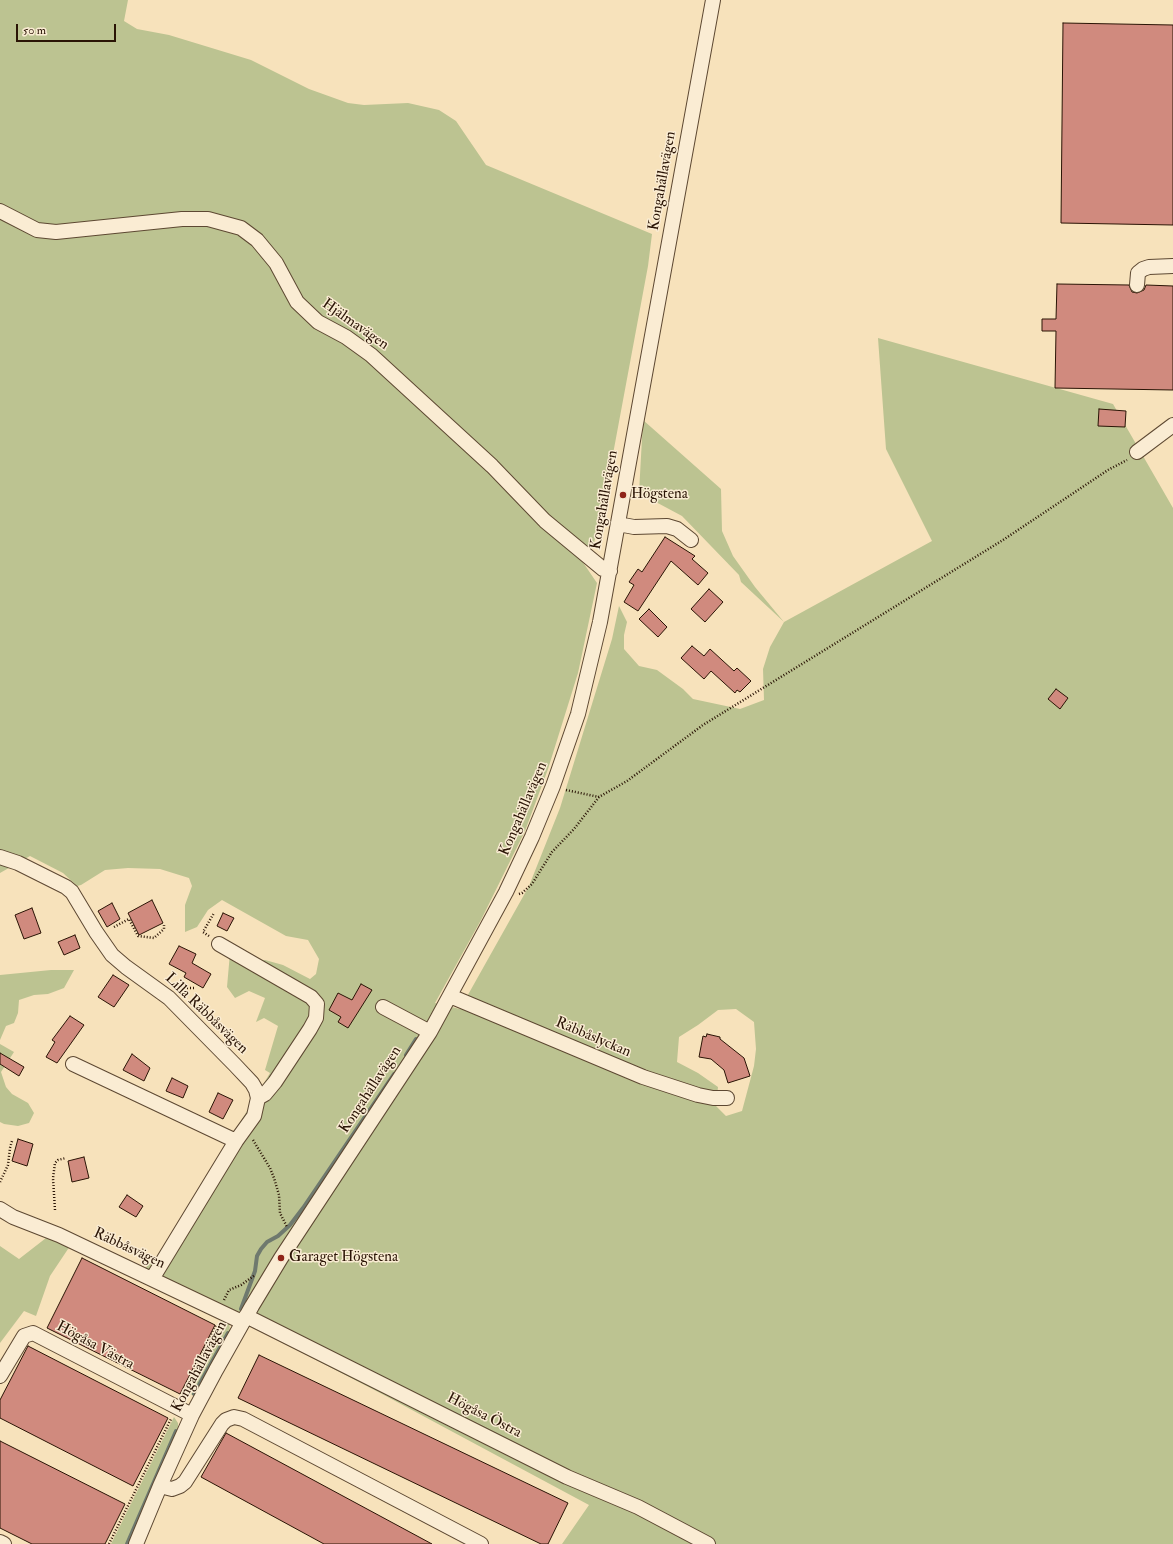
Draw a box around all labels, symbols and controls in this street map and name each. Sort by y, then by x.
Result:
scale bar [18,16,118,42]
text: 50 m [23,23,46,38]
street label: Kongahällavägen [645,130,681,232]
street label: Hjälmavägen [318,295,392,355]
street label: Kongahällavägen [587,449,623,551]
place label: Högstena [631,486,688,504]
marker: Högstena [618,490,628,500]
street label: Kongahällavägen [496,759,552,859]
street label: Lilla Räbbåsvägen [161,970,251,1058]
street label: Räbbåslyckan [553,1014,633,1062]
street label: Kongahällavägen [336,1043,406,1137]
street label: Räbbåsvägen [90,1225,168,1273]
place label: Garaget Högstena [289,1249,398,1267]
marker: Garaget Högstena [276,1253,286,1263]
street label: Högåsa Västra [53,1318,137,1374]
street label: Kongahällavägen [168,1318,232,1416]
street label: Högåsa Östra [444,1390,524,1442]

